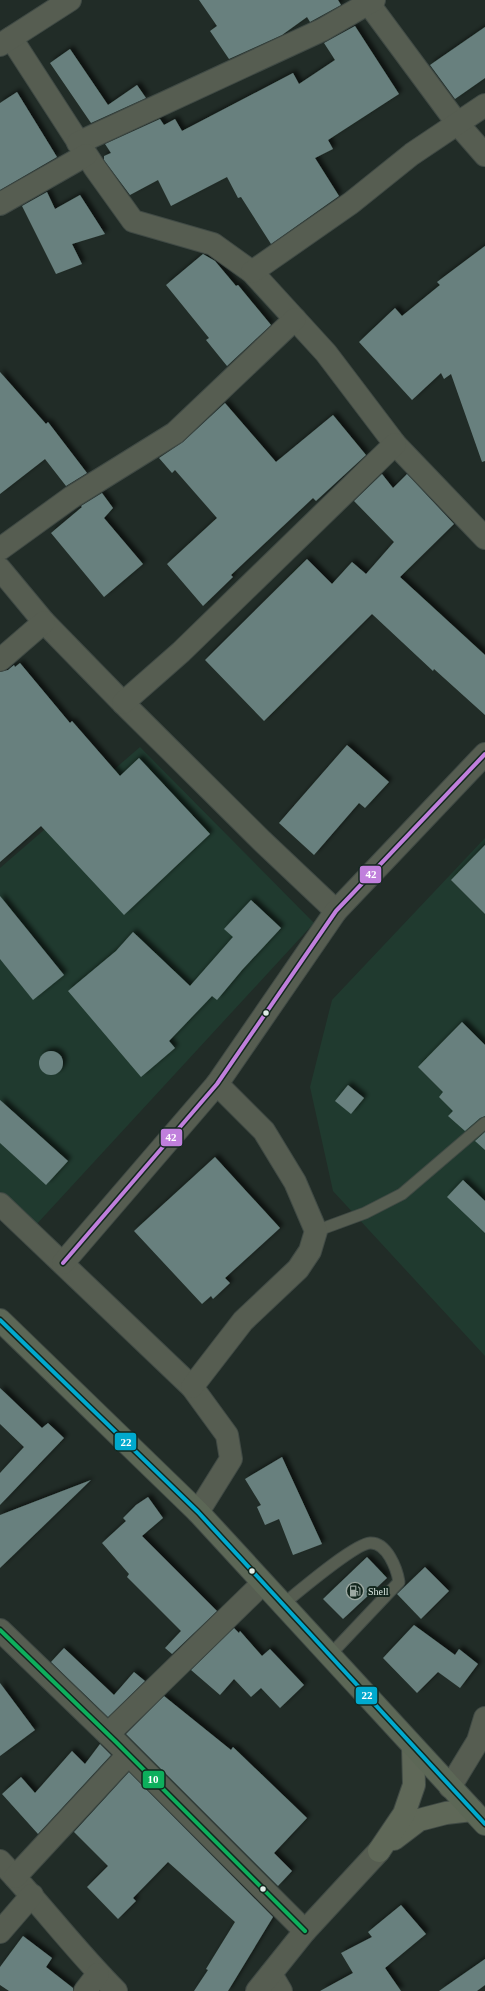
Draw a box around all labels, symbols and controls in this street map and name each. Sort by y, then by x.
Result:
line badge: 42 [359,865,382,884]
text: 42 [366,868,377,880]
unlabelled marker [261,1008,271,1018]
line badge: 42 [160,1128,183,1147]
text: 42 [166,1131,177,1143]
line badge: 22 [114,1432,137,1451]
text: 22 [121,1436,132,1448]
unlabelled marker [247,1566,257,1576]
fuel station icon: Shell [345,1581,365,1601]
place label: Shell [368,1586,389,1597]
line badge: 22 [355,1686,378,1705]
text: 22 [362,1689,373,1701]
line badge: 10 [142,1770,165,1789]
text: 10 [148,1773,159,1785]
unlabelled marker [258,1884,268,1894]

